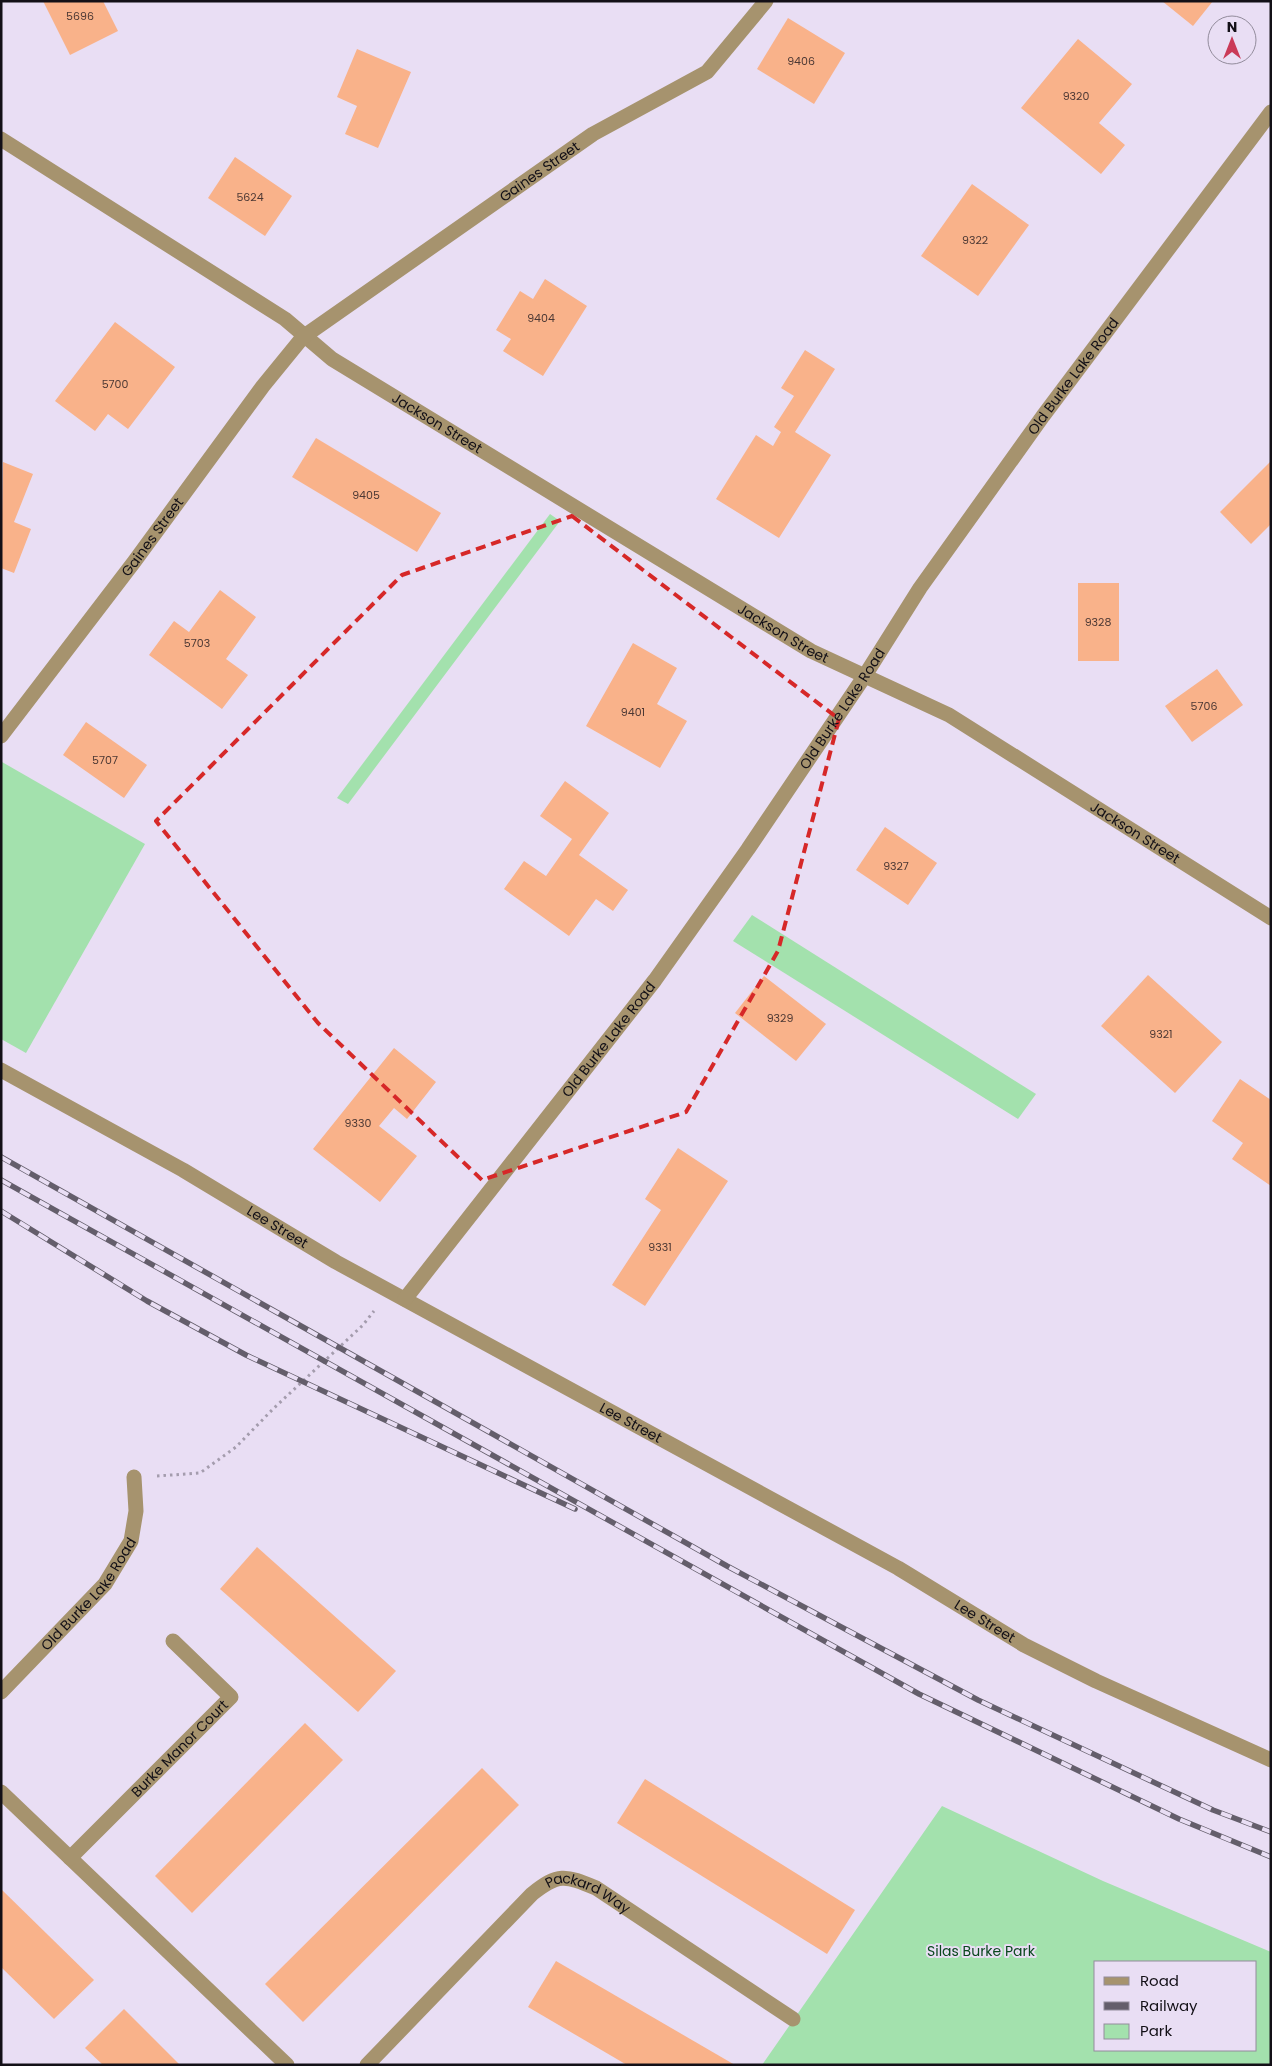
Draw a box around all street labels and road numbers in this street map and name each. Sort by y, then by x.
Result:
street label: Gaines Street [495,137,583,207]
street label: Old Burke Lake Road [1023,313,1124,439]
street label: Jackson Street [388,388,486,458]
street label: Gaines Street [116,493,188,581]
street label: Jackson Street [734,599,832,668]
street label: Old Burke Lake Road [795,644,890,773]
street label: Jackson Street [1086,796,1184,868]
street label: Old Burke Lake Road [557,977,660,1101]
street label: Lee Street [243,1201,312,1253]
street label: Lee Street [596,1397,666,1448]
street label: Old Burke Lake Road [36,1534,141,1655]
street label: Lee Street [951,1595,1019,1647]
street label: Burke Manor Court [127,1695,233,1801]
street label: Packard Way [541,1868,634,1918]

